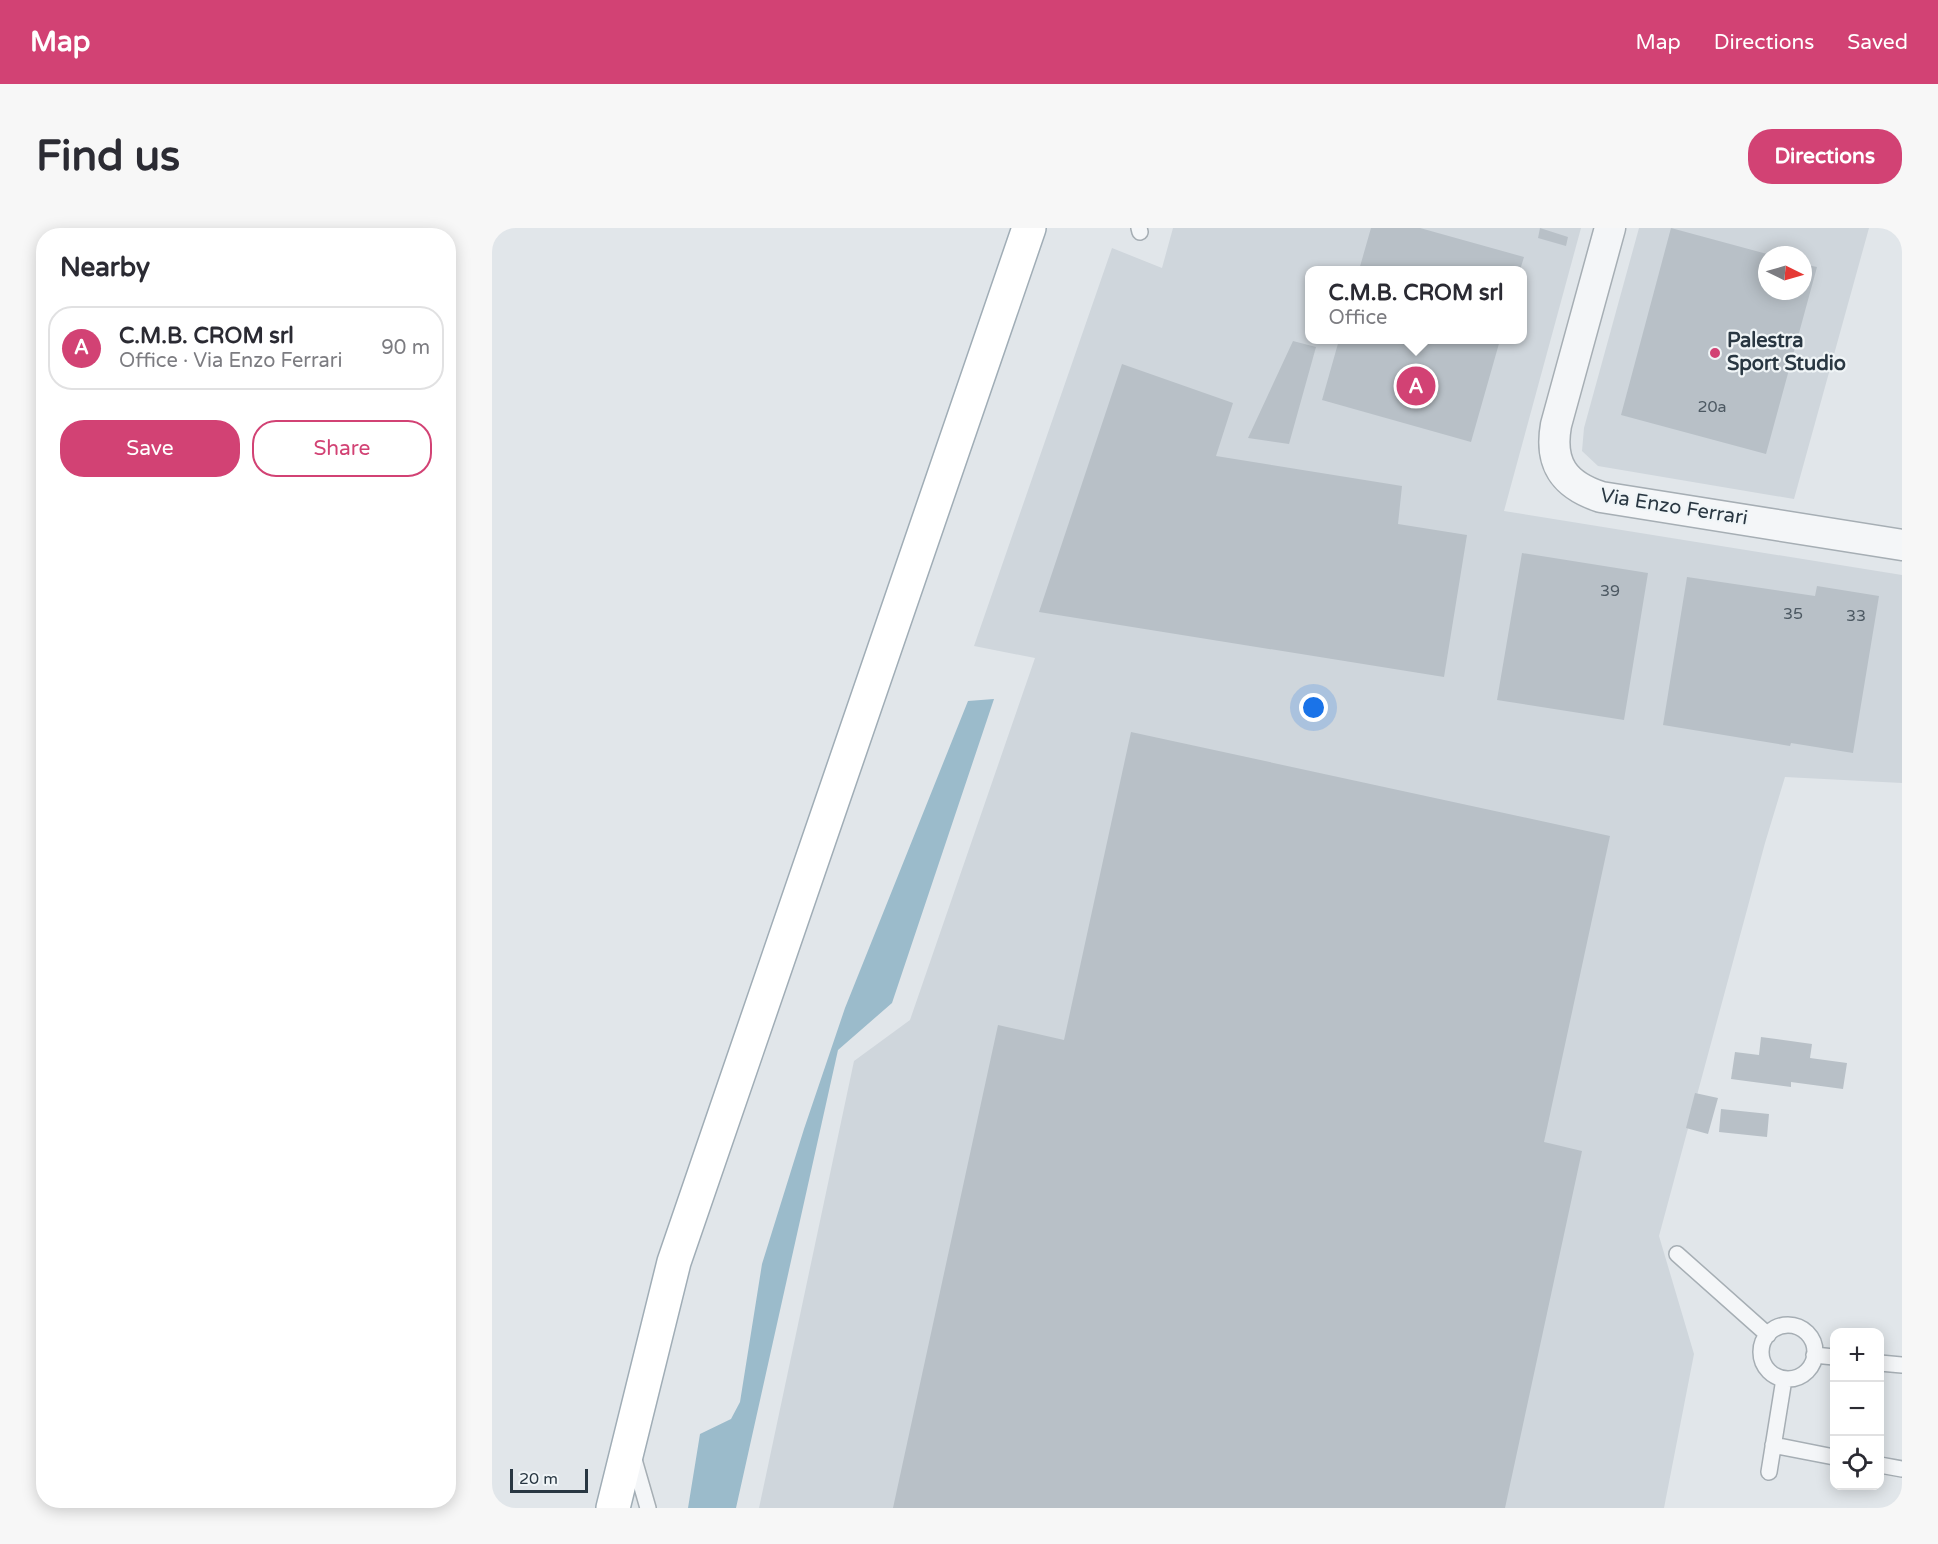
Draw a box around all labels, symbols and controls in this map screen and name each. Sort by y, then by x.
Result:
text: Map [30,25,90,59]
text: Map [1635,30,1681,55]
text: Directions [1714,30,1814,55]
text: Saved [1847,30,1908,55]
button: Directions [1748,129,1902,184]
text: Find us [36,131,180,182]
north arrow [1758,246,1812,300]
text: Nearby [60,252,150,283]
popup [1305,266,1527,344]
text: C.M.B. CROM srl [1329,280,1503,306]
text: Office [1329,306,1387,330]
text: C.M.B. CROM srl [119,323,294,349]
place label: Palestra Sport Studio [1727,329,1846,376]
text: A [74,336,89,360]
text: 90 m [381,336,430,360]
marker: Palestra Sport Studio [1708,346,1722,360]
text: Office · Via Enzo Ferrari [119,349,342,373]
pin: A [1396,364,1436,408]
house number: 20a [1697,397,1727,417]
button: Save [60,420,240,477]
button: Share [252,420,432,477]
street label: Via Enzo Ferrari [1598,483,1750,531]
house number: 39 [1600,581,1620,601]
house number: 35 [1783,604,1803,624]
house number: 33 [1846,606,1866,626]
your location [1299,693,1328,722]
map controls [1830,1328,1884,1490]
button: + [1830,1328,1884,1382]
button: − [1830,1382,1884,1436]
button: locate [1830,1436,1884,1490]
scale bar [510,1466,588,1494]
text: 20 m [519,1469,558,1489]

